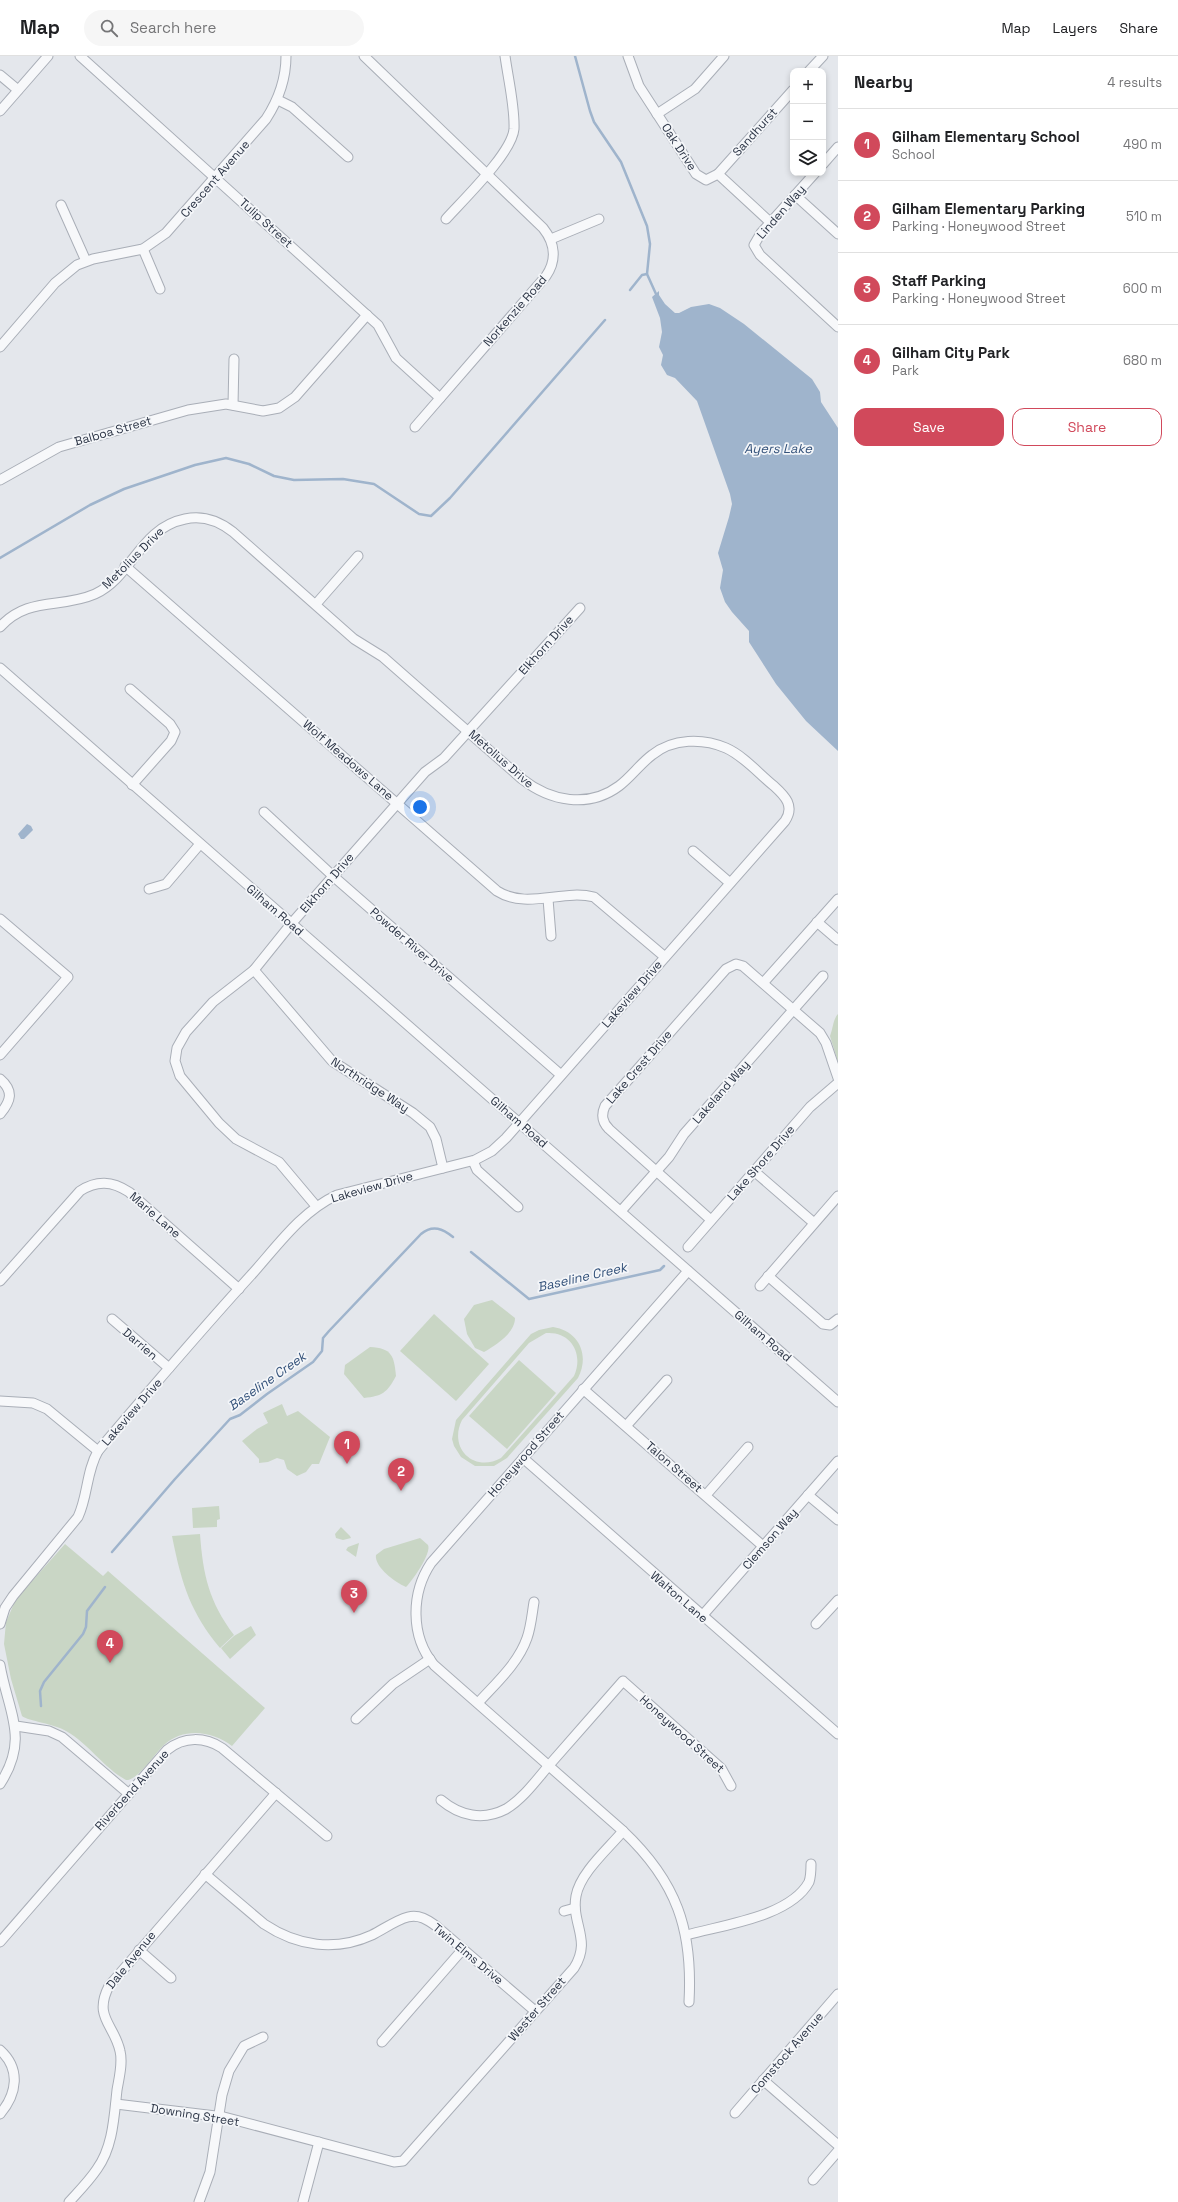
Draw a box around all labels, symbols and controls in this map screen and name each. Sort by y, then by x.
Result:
search box [84,10,364,46]
text: Map [20,15,60,40]
icon: search [98,17,120,39]
text: Search here [130,18,216,37]
text: Map [1001,19,1031,37]
text: Layers [1053,19,1097,37]
text: Share [1119,19,1158,37]
map controls [790,68,826,176]
button: + [790,68,826,104]
text: Nearby [854,71,913,93]
text: 4 results [1107,74,1162,91]
street label: Sandhurst [729,104,781,160]
button: − [790,104,826,140]
street label: Oak Drive [658,120,700,174]
text: Gilham Elementary School [892,127,1080,146]
text: 1 [864,136,870,153]
text: 490 m [1123,136,1162,153]
street label: Crescent Avenue [177,137,253,221]
button: layers [790,140,826,176]
text: School [892,146,935,163]
street label: Linden Way [753,182,809,242]
street label: Tulip Street [236,195,296,251]
text: Gilham Elementary Parking [892,199,1085,218]
text: 2 [863,208,871,225]
text: 510 m [1126,208,1162,225]
text: Parking · Honeywood Street [892,218,1066,235]
text: Staff Parking [892,271,986,290]
street label: Norkenzie Road [480,272,550,350]
text: 3 [863,280,871,297]
text: 600 m [1123,280,1162,297]
text: Parking · Honeywood Street [892,290,1066,307]
text: Gilham City Park [892,343,1010,362]
text: 4 [863,352,871,369]
text: 680 m [1123,352,1162,369]
text: Park [892,362,919,379]
button: Save [854,408,1004,446]
button: Share [1012,408,1162,446]
street label: Balboa Street [73,412,153,450]
water label: Ayers Lake [744,440,813,457]
street label: Metolius Drive [99,524,167,592]
street label: Elkhorn Drive [515,612,577,678]
street label: Wolf Meadows Lane [299,716,397,804]
street label: Metolius Drive [465,726,537,792]
your location [410,797,430,817]
street label: Elkhorn Drive [296,850,358,916]
street label: Gilham Road [243,881,307,939]
street label: Powder River Drive [367,904,457,986]
street label: Lakeview Drive [598,957,666,1031]
street label: Lake Crest Drive [603,1027,675,1107]
street label: Northridge Way [328,1054,412,1116]
street label: Lakeland Way [689,1057,753,1127]
street label: Gilham Road [487,1093,551,1151]
street label: Lake Shore Drive [724,1122,798,1204]
street label: Lakeview Drive [329,1168,415,1206]
street label: Marie Lane [126,1188,184,1242]
water label: Baseline Creek [536,1258,630,1296]
street label: Gilham Road [731,1307,795,1365]
street label: Darrien [119,1324,161,1364]
water label: Baseline Creek [225,1347,311,1414]
street label: Lakeview Drive [98,1375,166,1449]
street label: Honeywood Street [484,1408,568,1500]
pin: 1 [334,1431,360,1464]
street label: Talon Street [642,1438,706,1496]
pin: 2 [388,1458,414,1491]
street label: Clemson Way [739,1505,801,1573]
street label: Walton Lane [647,1568,711,1626]
pin: 3 [341,1580,367,1613]
pin: 4 [97,1630,123,1663]
street label: Honeywood Street [636,1692,728,1776]
street label: Riverbend Avenue [91,1746,173,1834]
street label: Twin Elms Drive [429,1920,507,1988]
street label: Dale Avenue [103,1928,159,1992]
street label: Wester Street [505,1973,569,2045]
street label: Comstock Avenue [747,2009,827,2097]
street label: Downing Street [149,2100,241,2130]

